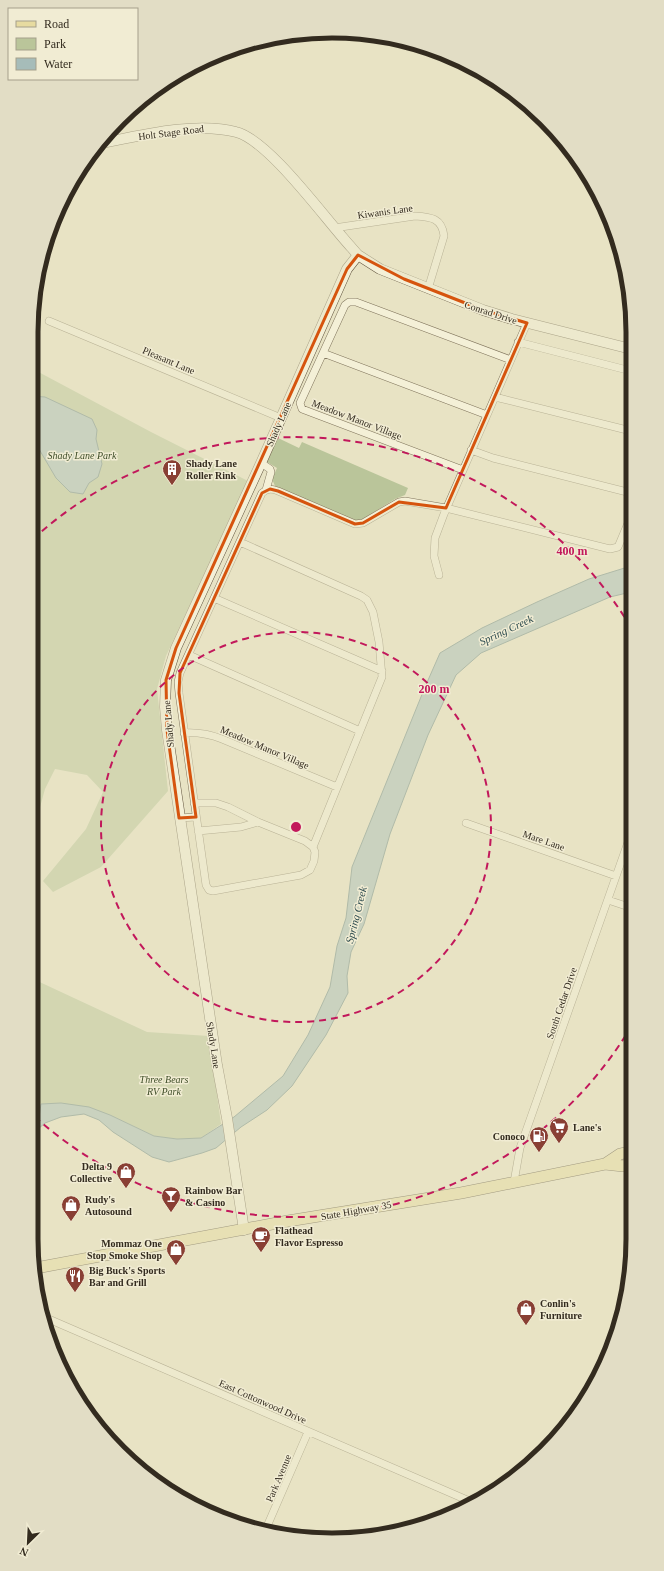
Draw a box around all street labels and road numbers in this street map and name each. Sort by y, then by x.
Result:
street label: Holt Stage Road [138,123,205,142]
street label: Kiwanis Lane [357,202,414,221]
street label: Conrad Drive [463,299,519,326]
street label: Pleasant Lane [141,344,197,377]
street label: Meadow Manor Village [310,397,404,442]
street label: Shady Lane [264,400,293,448]
street label: Shady Lane [161,699,176,748]
street label: Meadow Manor Village [219,724,311,771]
street label: Mare Lane [521,828,567,853]
street label: South Cedar Drive [544,965,579,1040]
street label: Shady Lane [204,1021,223,1070]
street label: State Highway 35 [320,1199,392,1222]
street label: East Cottonwood Drive [217,1377,309,1426]
street label: Park Avenue [264,1452,294,1504]

